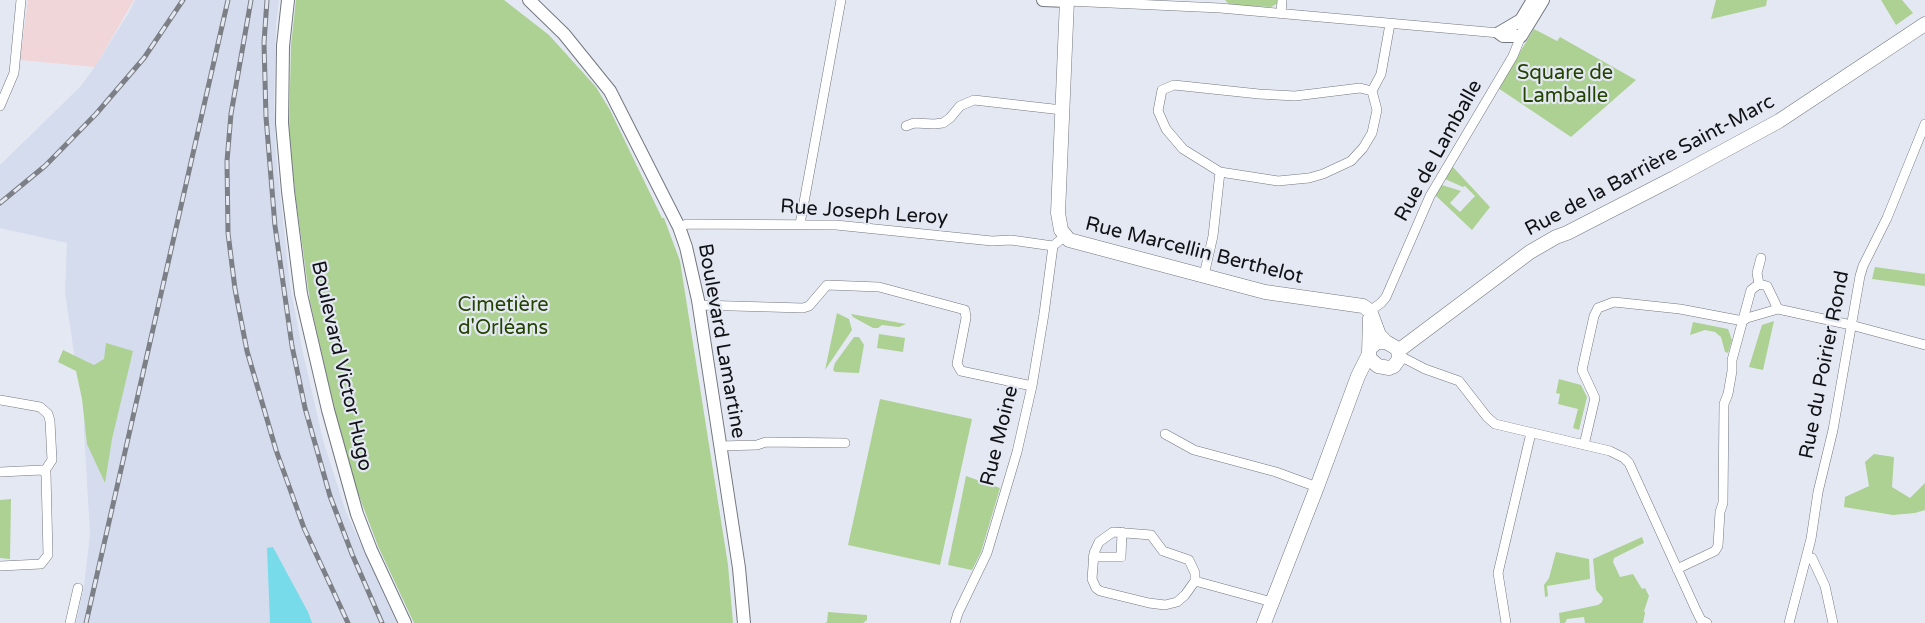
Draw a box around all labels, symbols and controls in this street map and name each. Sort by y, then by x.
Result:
park label: Square de Lamballe [1517,62,1613,109]
street label: Rue de Lamballe [1390,76,1488,226]
street label: Rue de la Barrière Saint-Marc [1521,90,1779,242]
street label: Rue Joseph Leroy [779,195,949,231]
street label: Rue Marcellin Berthelot [1083,212,1305,290]
street label: Boulevard Lamartine [692,242,750,440]
street label: Boulevard Victor Hugo [305,259,377,473]
street label: Rue du Poirier Rond [1795,269,1855,461]
park label: Cimetière d'Orléans [457,294,549,341]
street label: Rue Moine [976,383,1024,489]

